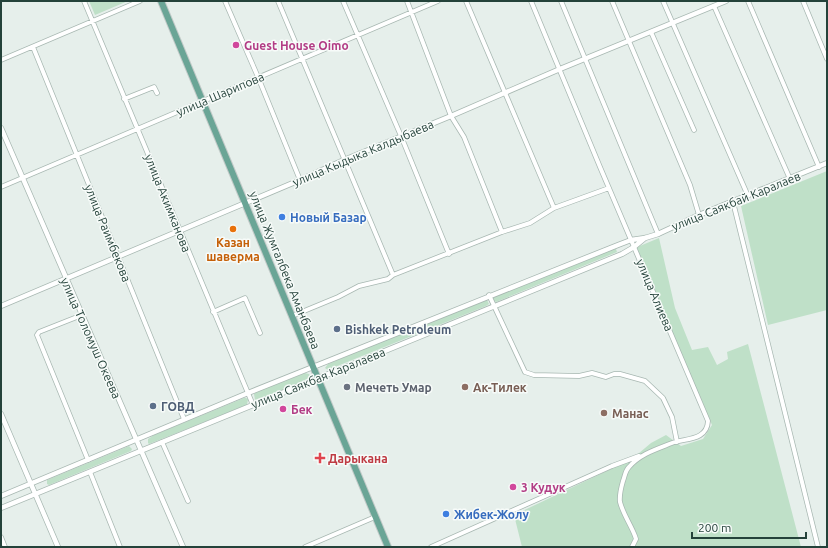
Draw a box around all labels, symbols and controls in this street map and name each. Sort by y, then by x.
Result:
place label: Guest House Oimo [244,39,349,52]
marker: Guest House Oimo [231,40,241,50]
street label: улица Шарипова [174,70,266,118]
street label: улица Кыдыка Калдыбаева [291,117,435,189]
street label: улица Акимканова [142,152,194,254]
street label: улица Саякбай Каралаев [670,169,802,233]
street label: улица Раимбекова [82,182,134,284]
street label: улица Жумгалбека Аманбаева [247,189,323,351]
place label: Новый Базар [290,211,367,224]
marker: Новый Базар [277,212,287,222]
marker: Казан шаверма [228,224,238,234]
place label: Казан шаверма [206,236,260,263]
street label: улица Алиева [634,257,676,333]
street label: улица Толомуш Океева [58,275,124,401]
place label: Bishkek Petroleum [345,323,451,336]
marker: Bishkek Petroleum [332,324,342,334]
street label: улица Саякбая Каралаева [249,345,387,411]
place label: Мечеть Умар [355,381,432,394]
place label: Ак-Тилек [473,381,527,394]
marker: Мечеть Умар [342,382,352,392]
marker: Ак-Тилек [460,382,470,392]
place label: ГОВД [161,400,195,413]
marker: ГОВД [148,401,158,411]
place label: Бек [291,403,313,416]
marker: Бек [278,404,288,414]
place label: Манас [612,407,649,420]
marker: Манас [599,408,609,418]
place label: Дарыкана [328,452,388,465]
marker: Дарыкана [315,453,325,463]
place label: 3 Кудук [521,481,566,494]
marker: 3 Кудук [508,482,518,492]
place label: Жибек-Жолу [454,508,529,521]
marker: Жибек-Жолу [441,509,451,519]
scale bar [692,514,806,540]
text: 200 m [698,521,731,534]

